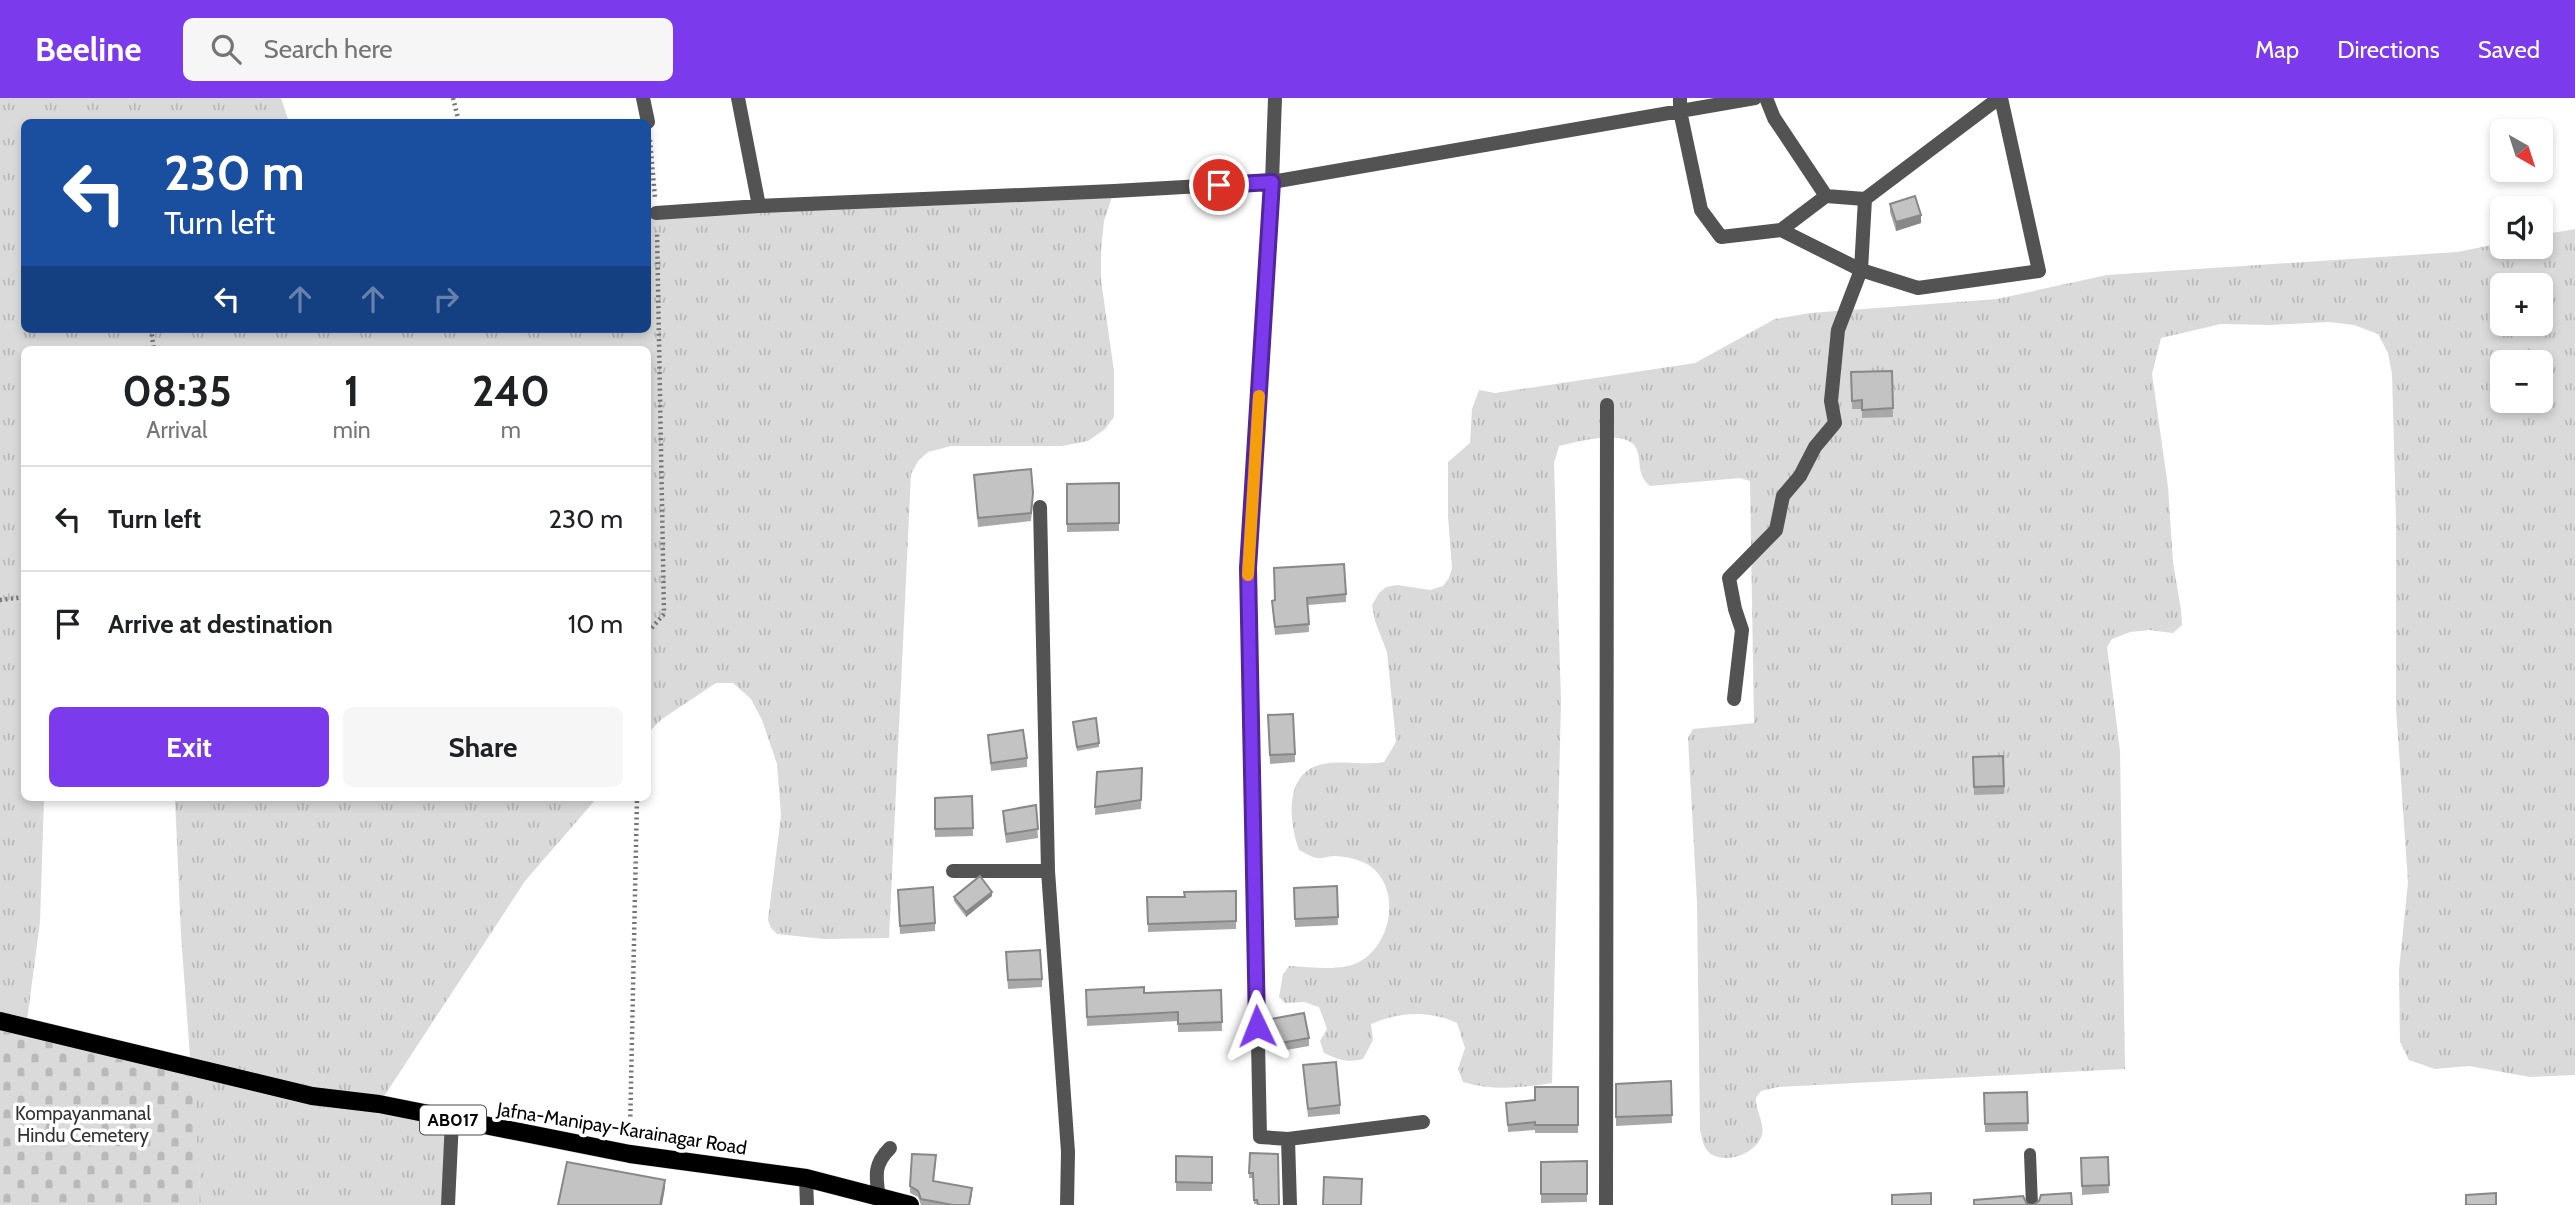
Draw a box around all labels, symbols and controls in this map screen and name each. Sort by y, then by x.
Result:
search box [183,18,673,81]
text: Beeline [35,29,141,69]
icon: search [207,30,245,68]
text: Search here [263,33,393,65]
text: Map [2255,35,2299,64]
text: Directions [2337,35,2440,64]
text: Saved [2478,35,2540,64]
north arrow [2490,119,2553,182]
map controls [2490,119,2553,413]
text: 230 m [164,143,305,202]
icon: left [49,147,140,238]
pin [1189,155,1249,215]
icon: arrive [1200,166,1238,204]
button: sound [2490,196,2553,259]
text: Turn left [164,203,275,242]
button: + [2490,273,2553,336]
icon: left [208,280,246,318]
icon: ahead [281,280,319,318]
icon: ahead [354,280,392,318]
icon: right [427,280,465,318]
button: − [2490,350,2553,413]
text: 08:35 [122,365,232,417]
text: 1 [344,365,360,417]
text: 240 [472,365,550,417]
text: Arrival [146,416,208,444]
text: min [333,416,371,444]
text: m [501,416,521,444]
icon: left [49,500,87,538]
text: Turn left [108,503,201,535]
text: 230 m [549,503,623,535]
icon: arrive [49,605,87,643]
text: Arrive at destination [108,608,333,640]
text: 10 m [568,608,623,640]
button: Exit [49,707,329,787]
button: Share [343,707,623,787]
position arrow [1220,989,1294,1063]
street label: Jafna-Manipay-Karainagar Road [494,1097,748,1160]
park label: Kompayanmanal Hindu Cemetery [15,1102,151,1147]
road number: AB017 [420,1105,486,1134]

